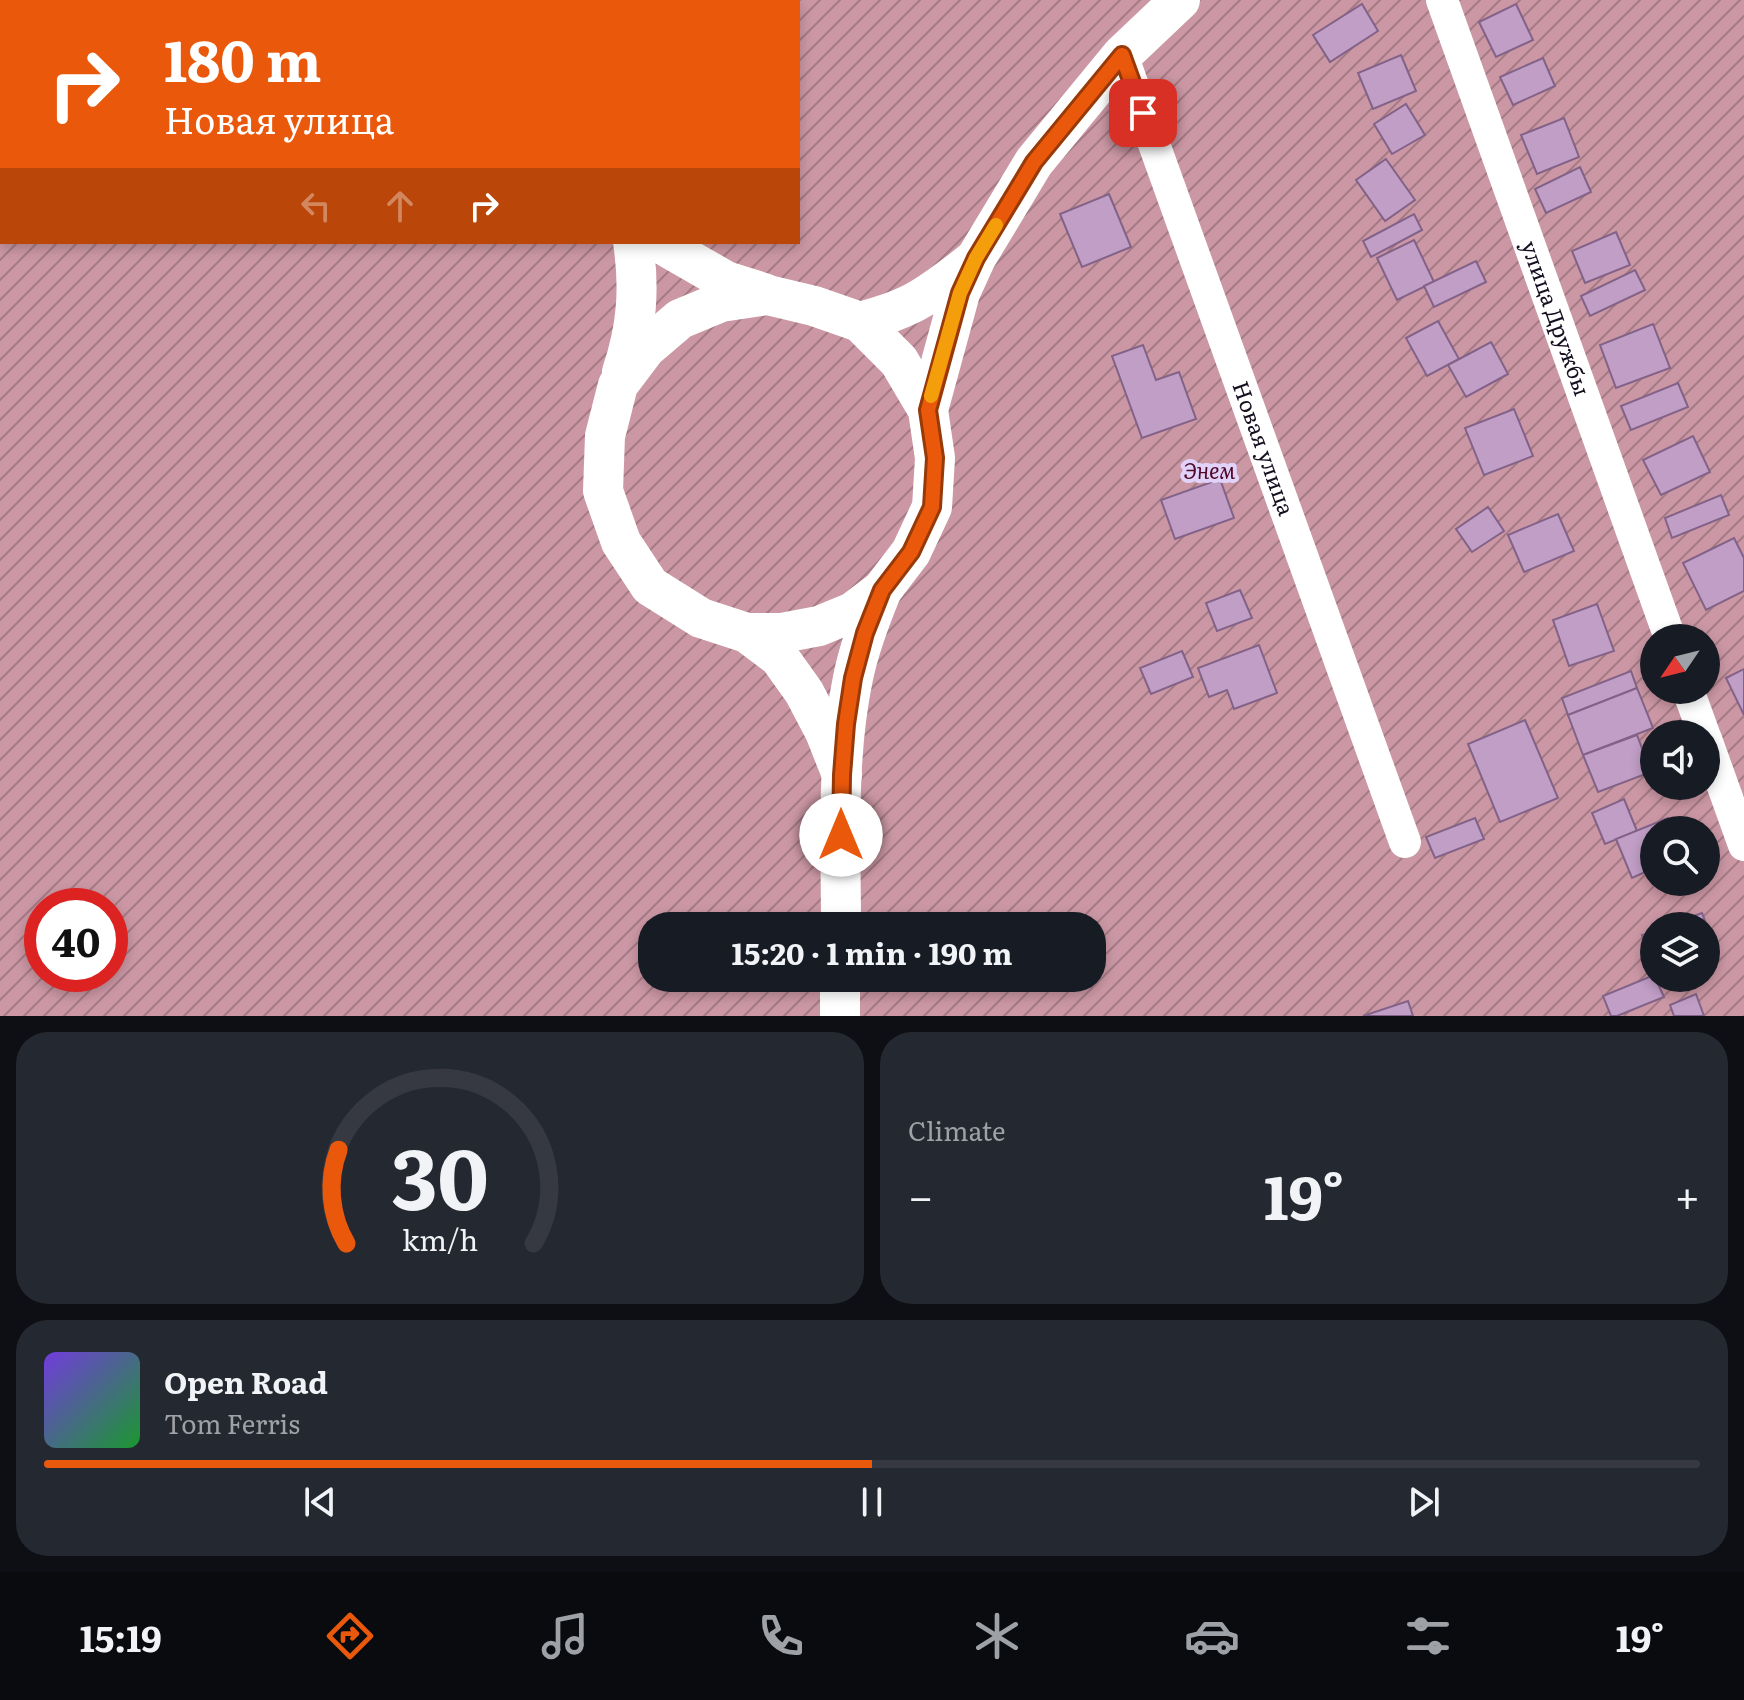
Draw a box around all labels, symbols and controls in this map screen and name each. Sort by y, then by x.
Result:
text: 180 m [164,16,322,99]
icon: right [32,32,136,136]
pin [1109,79,1177,147]
icon: arrive [1121,91,1165,135]
text: Новая улица [164,92,394,145]
icon: left [294,184,338,228]
icon: ahead [378,184,422,228]
icon: right [462,184,506,228]
street label: улица Дружбы [1514,236,1600,400]
street label: Новая улица [1226,376,1304,520]
park label: Энем [1183,453,1235,486]
north arrow [1640,624,1720,704]
map controls [1640,624,1720,992]
button: sound [1640,720,1720,800]
position arrow [799,793,883,877]
button: search [1640,816,1720,896]
speed limit sign: 40 [24,888,128,992]
button: layers [1640,912,1720,992]
text: 15:20 · 1 min · 190 m [731,930,1013,974]
text: Climate [908,1110,1006,1149]
text: 30 [391,1112,489,1236]
text: 19° [1264,1149,1344,1238]
text: − [908,1161,934,1227]
text: + [1674,1161,1700,1227]
text: km/h [402,1217,478,1260]
text: Open Road [164,1359,328,1403]
text: Tom Ferris [164,1403,300,1442]
icon: previous [298,1480,342,1524]
icon: pause [850,1480,894,1524]
icon: next [1402,1480,1446,1524]
icon: directions [322,1608,378,1664]
icon: music [537,1608,593,1664]
icon: phone [753,1608,809,1664]
icon: climate [969,1608,1025,1664]
icon: car [1184,1608,1240,1664]
icon: filters [1400,1608,1456,1664]
text: 15:19 [80,1610,162,1663]
text: 19° [1616,1610,1664,1663]

